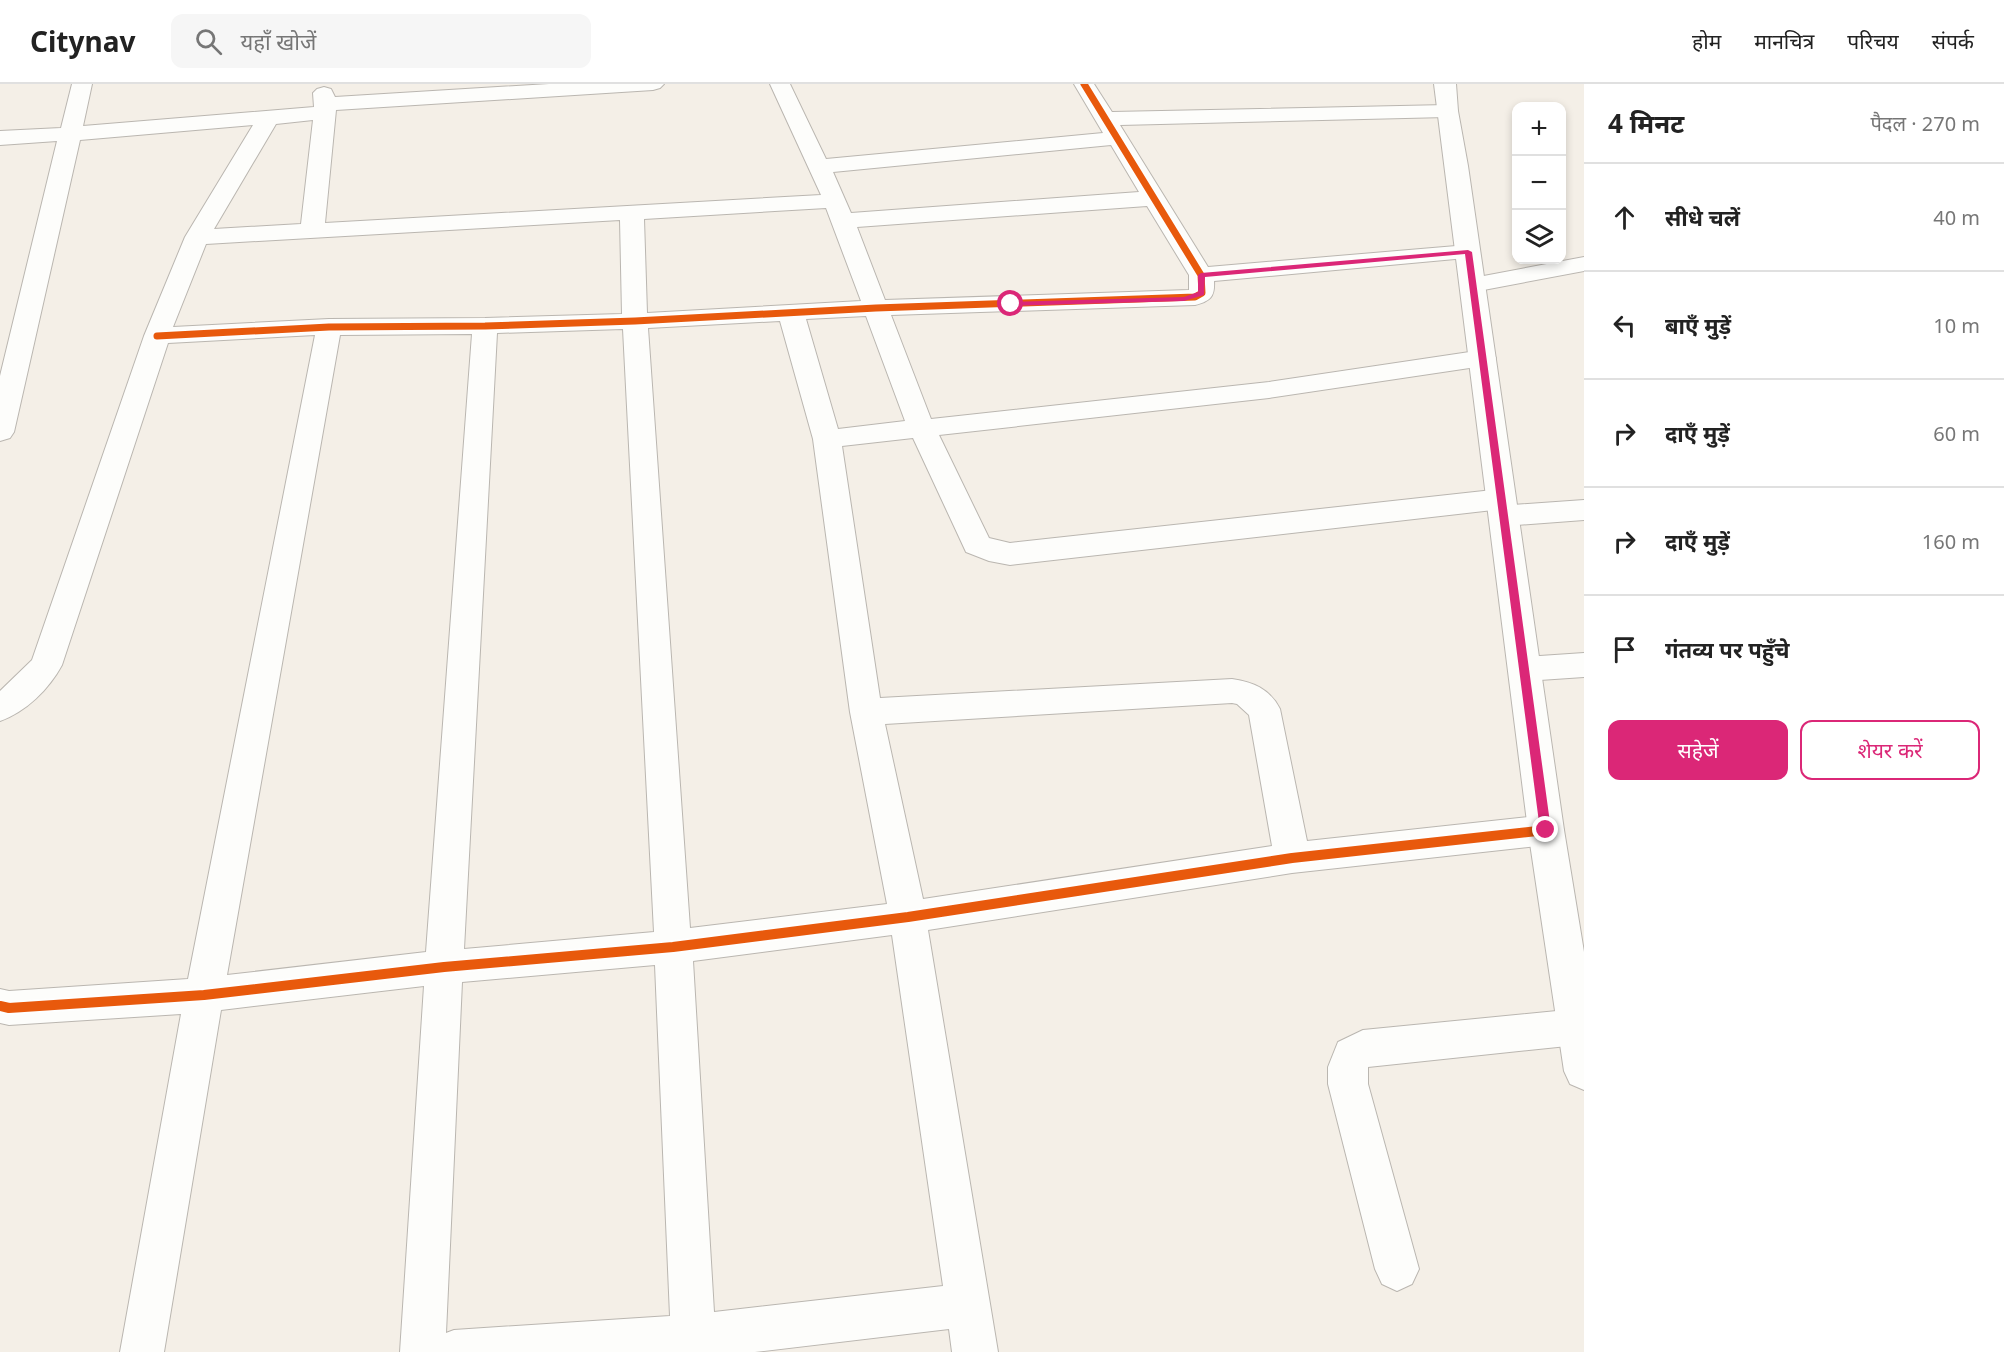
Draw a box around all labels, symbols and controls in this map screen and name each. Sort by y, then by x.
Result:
search box [171,14,591,68]
text: Citynav [30,22,135,60]
icon: search [192,25,225,58]
text: यहाँ खोजें [240,26,316,56]
text: होम [1692,27,1721,55]
text: मानचित्र [1754,27,1814,55]
text: परिचय [1847,27,1899,55]
text: संपर्क [1932,27,1974,55]
map controls [1512,102,1566,264]
button: + [1512,102,1566,156]
text: 4 मिनट [1608,105,1684,141]
text: पैदल · 270 m [1870,110,1980,137]
button: − [1512,156,1566,210]
icon: ahead [1608,201,1641,234]
text: सीधे चलें [1665,202,1740,232]
text: 40 m [1933,204,1980,231]
button: layers [1512,210,1566,264]
route start [997,290,1023,316]
icon: left [1608,309,1641,342]
text: बाएँ मुड़ें [1665,310,1731,340]
text: 10 m [1933,312,1980,339]
icon: right [1608,417,1641,450]
text: दाएँ मुड़ें [1665,418,1730,448]
text: 60 m [1933,420,1980,447]
icon: right [1608,525,1641,558]
text: दाएँ मुड़ें [1665,526,1730,556]
text: 160 m [1922,528,1980,555]
icon: arrive [1608,633,1641,666]
text: गंतव्य पर पहुँचे [1665,634,1790,664]
button: सहेजें [1608,720,1788,780]
button: शेयर करें [1800,720,1980,780]
route end [1532,816,1558,842]

